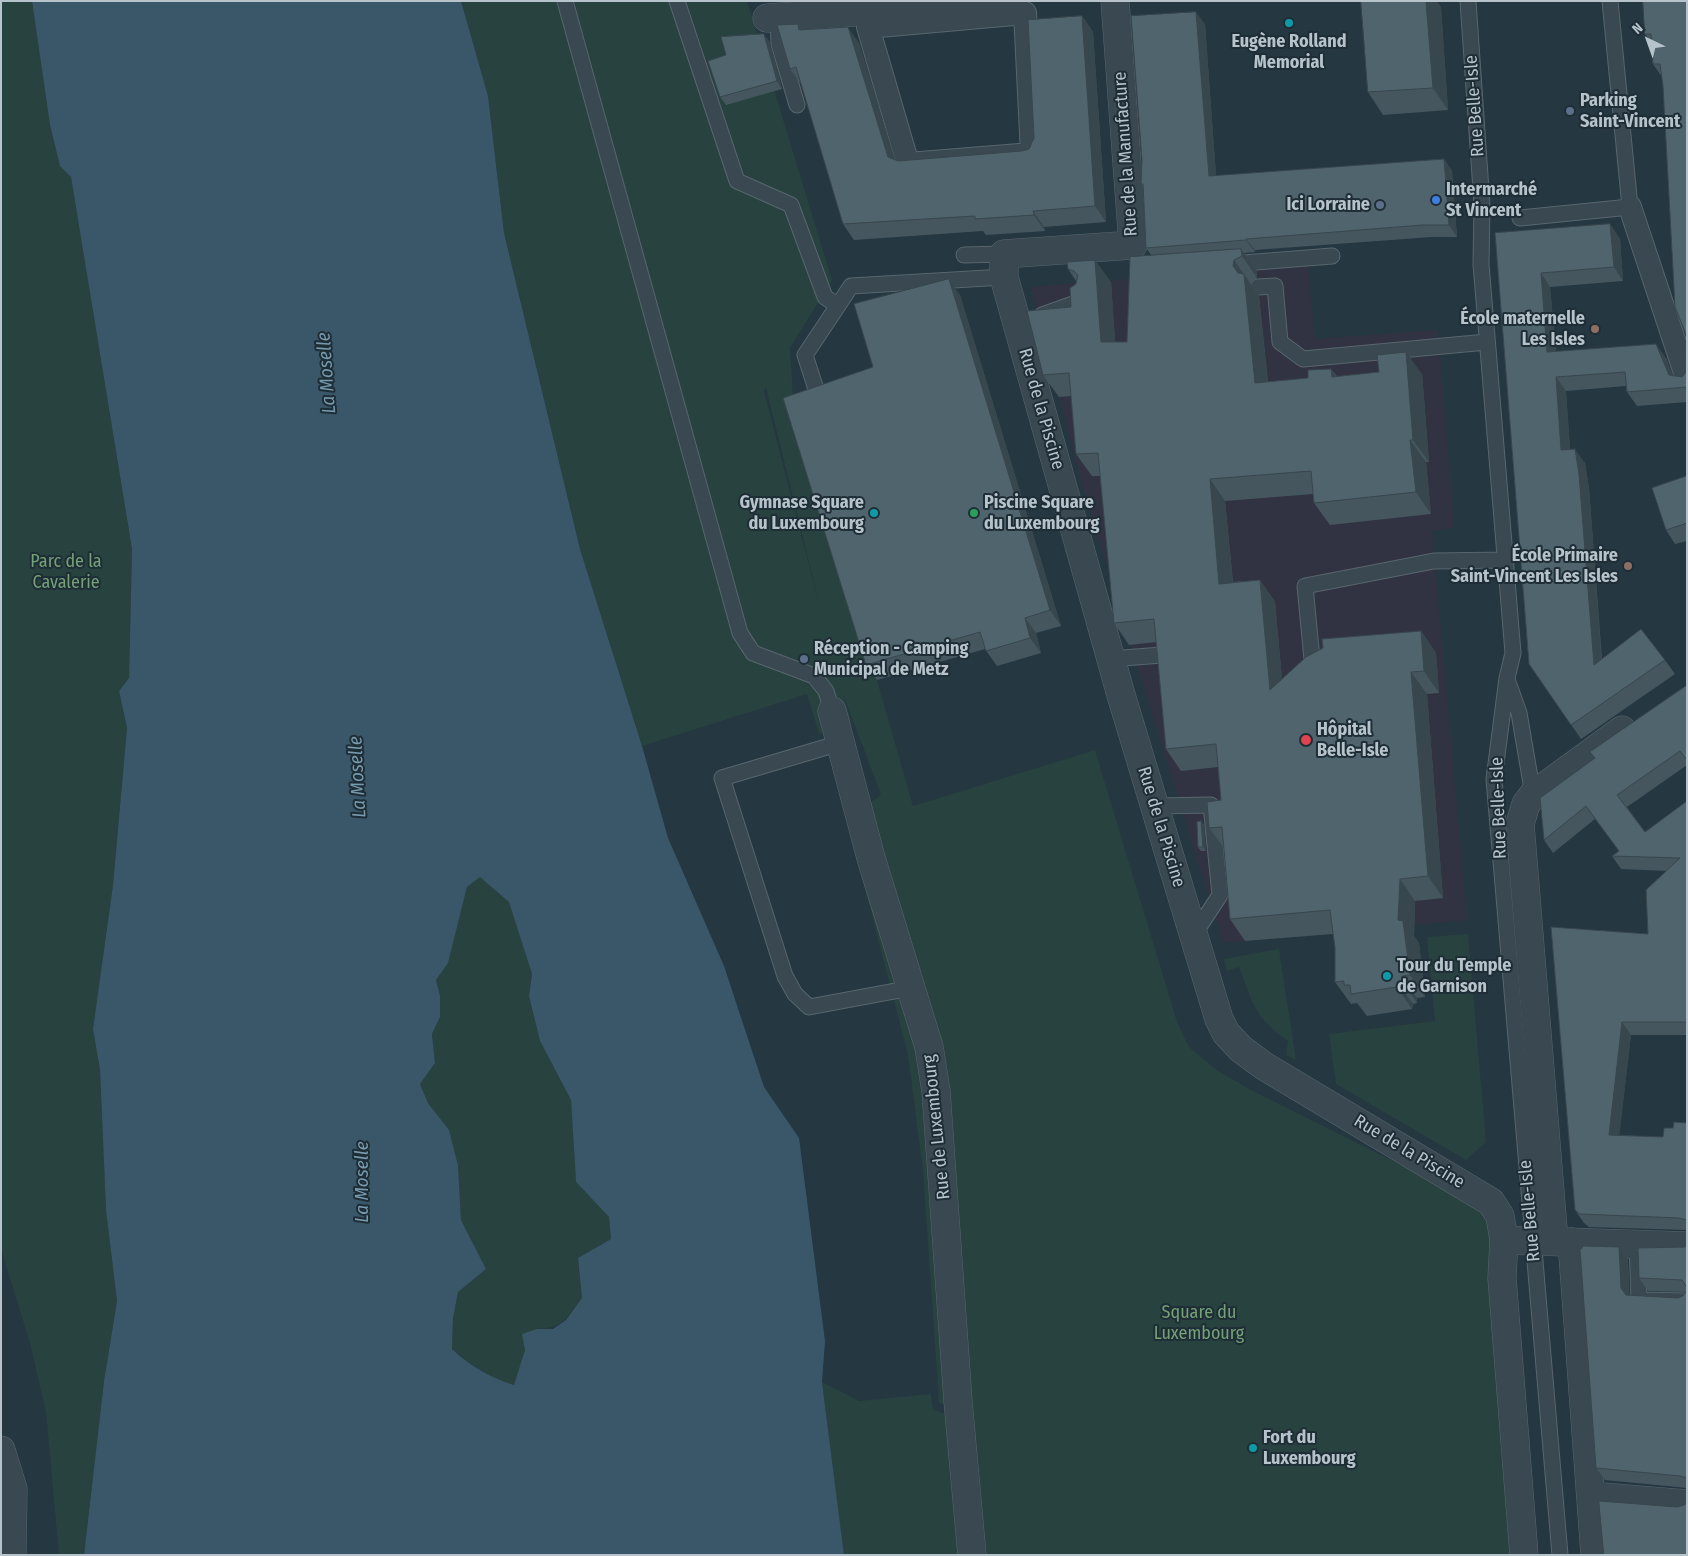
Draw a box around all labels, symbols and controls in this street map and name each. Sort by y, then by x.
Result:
north arrow [1623,15,1673,65]
marker: Eugène Rolland Memorial [1283,17,1295,29]
text: N [1629,19,1646,38]
place label: Eugène Rolland Memorial [1232,31,1346,74]
street label: Rue Belle-Isle [1461,54,1489,158]
street label: Rue de la Manufacture [1109,71,1143,237]
place label: Parking Saint-Vincent [1580,90,1680,132]
marker: Parking Saint-Vincent [1564,105,1576,117]
place label: Intermarché St Vincent [1446,179,1537,222]
place label: Ici Lorraine [1286,194,1370,216]
marker: Intermarché St Vincent [1430,194,1442,206]
marker: Ici Lorraine [1374,199,1386,211]
place label: École maternelle Les Isles [1460,308,1585,350]
marker: École maternelle Les Isles [1589,323,1601,335]
water label: La Moselle [313,332,341,414]
street label: Rue de la Piscine [1013,346,1069,472]
place label: Gymnase Square du Luxembourg [739,492,864,534]
place label: Piscine Square du Luxembourg [984,492,1099,534]
marker: Gymnase Square du Luxembourg [868,507,880,519]
marker: Piscine Square du Luxembourg [968,507,980,519]
place label: École Primaire Saint-Vincent Les Isles [1451,545,1618,588]
park label: Parc de la Cavalerie [30,551,102,594]
marker: École Primaire Saint-Vincent Les Isles [1622,560,1634,572]
place label: Réception - Camping Municipal de Metz [814,638,968,681]
marker: Réception - Camping Municipal de Metz [798,653,810,665]
place label: Hôpital Belle-Isle [1317,719,1388,762]
marker: Hôpital Belle-Isle [1299,733,1313,747]
water label: La Moselle [344,736,372,818]
street label: Rue Belle-Isle [1486,757,1512,859]
street label: Rue de la Piscine [1132,764,1190,890]
place label: Tour du Temple de Garnison [1397,955,1511,998]
marker: Tour du Temple de Garnison [1381,970,1393,982]
street label: Rue de Luxembourg [919,1053,955,1201]
street label: Rue de la Piscine [1350,1111,1468,1193]
water label: La Moselle [352,1141,374,1223]
street label: Rue Belle-Isle [1515,1159,1545,1263]
park label: Square du Luxembourg [1154,1302,1244,1345]
place label: Fort du Luxembourg [1263,1427,1356,1470]
marker: Fort du Luxembourg [1247,1442,1259,1454]

